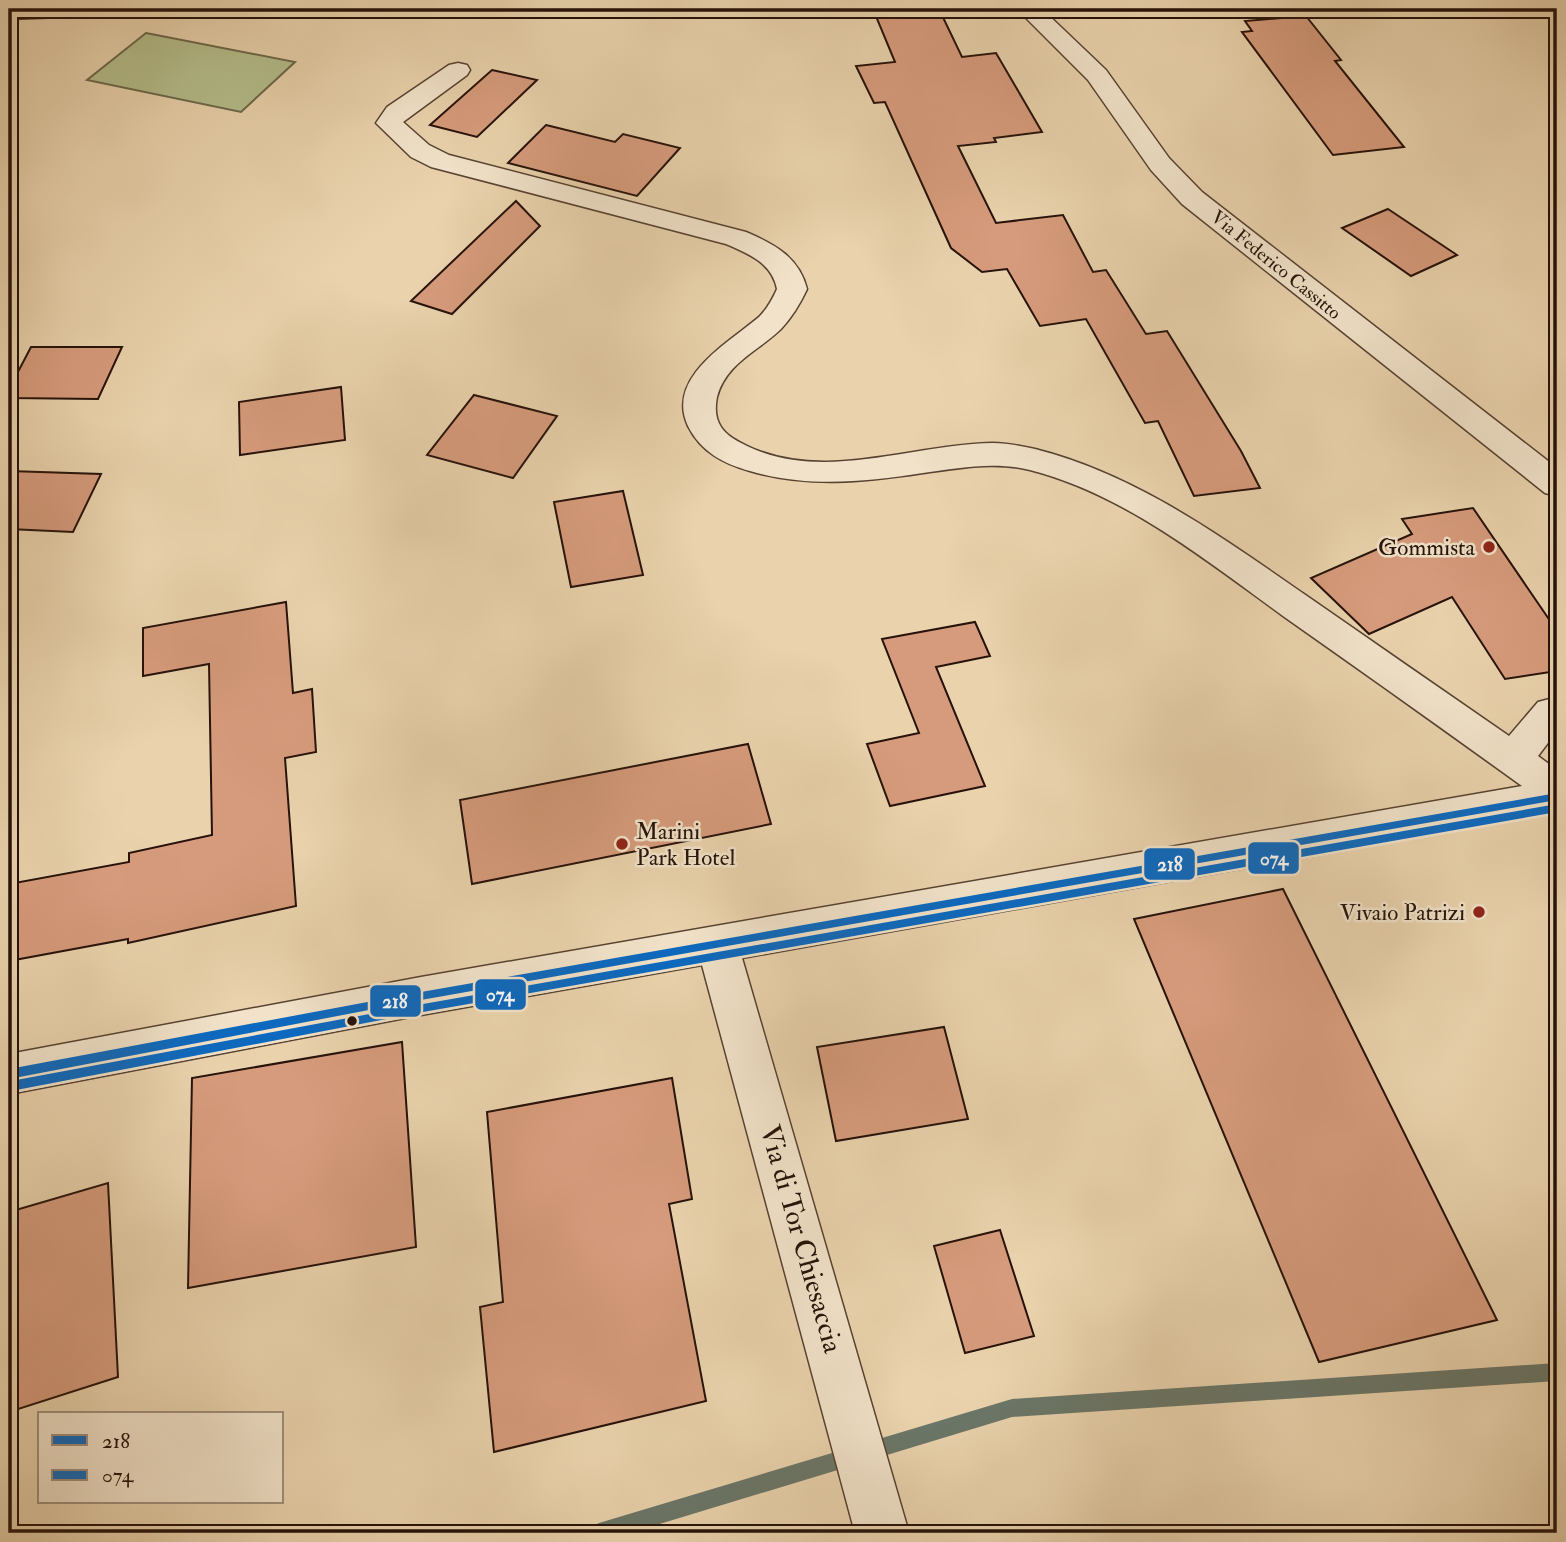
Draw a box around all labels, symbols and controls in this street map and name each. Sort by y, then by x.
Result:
street label: Via Federico Cassitto [1206,205,1346,325]
place label: Gommista [1378,533,1476,562]
marker: Gommista [1481,539,1497,555]
place label: Marini Park Hotel [636,817,735,872]
marker: Marini Park Hotel [614,836,630,852]
line badge: 074 [1247,841,1300,875]
line badge: 218 [1143,847,1196,881]
text: 074 [1260,847,1290,871]
text: 218 [1157,853,1183,877]
place label: Vivaio Patrizi [1340,898,1465,927]
marker: Vivaio Patrizi [1471,904,1487,920]
line badge: 074 [474,978,527,1011]
text: 074 [486,983,516,1007]
line badge: 218 [369,984,422,1018]
text: 218 [382,990,408,1014]
unlabelled marker [345,1014,359,1028]
street label: Via di Tor Chiesaccia [752,1121,850,1357]
legend [38,1412,284,1504]
text: 218 [102,1428,130,1455]
text: 074 [102,1462,135,1489]

